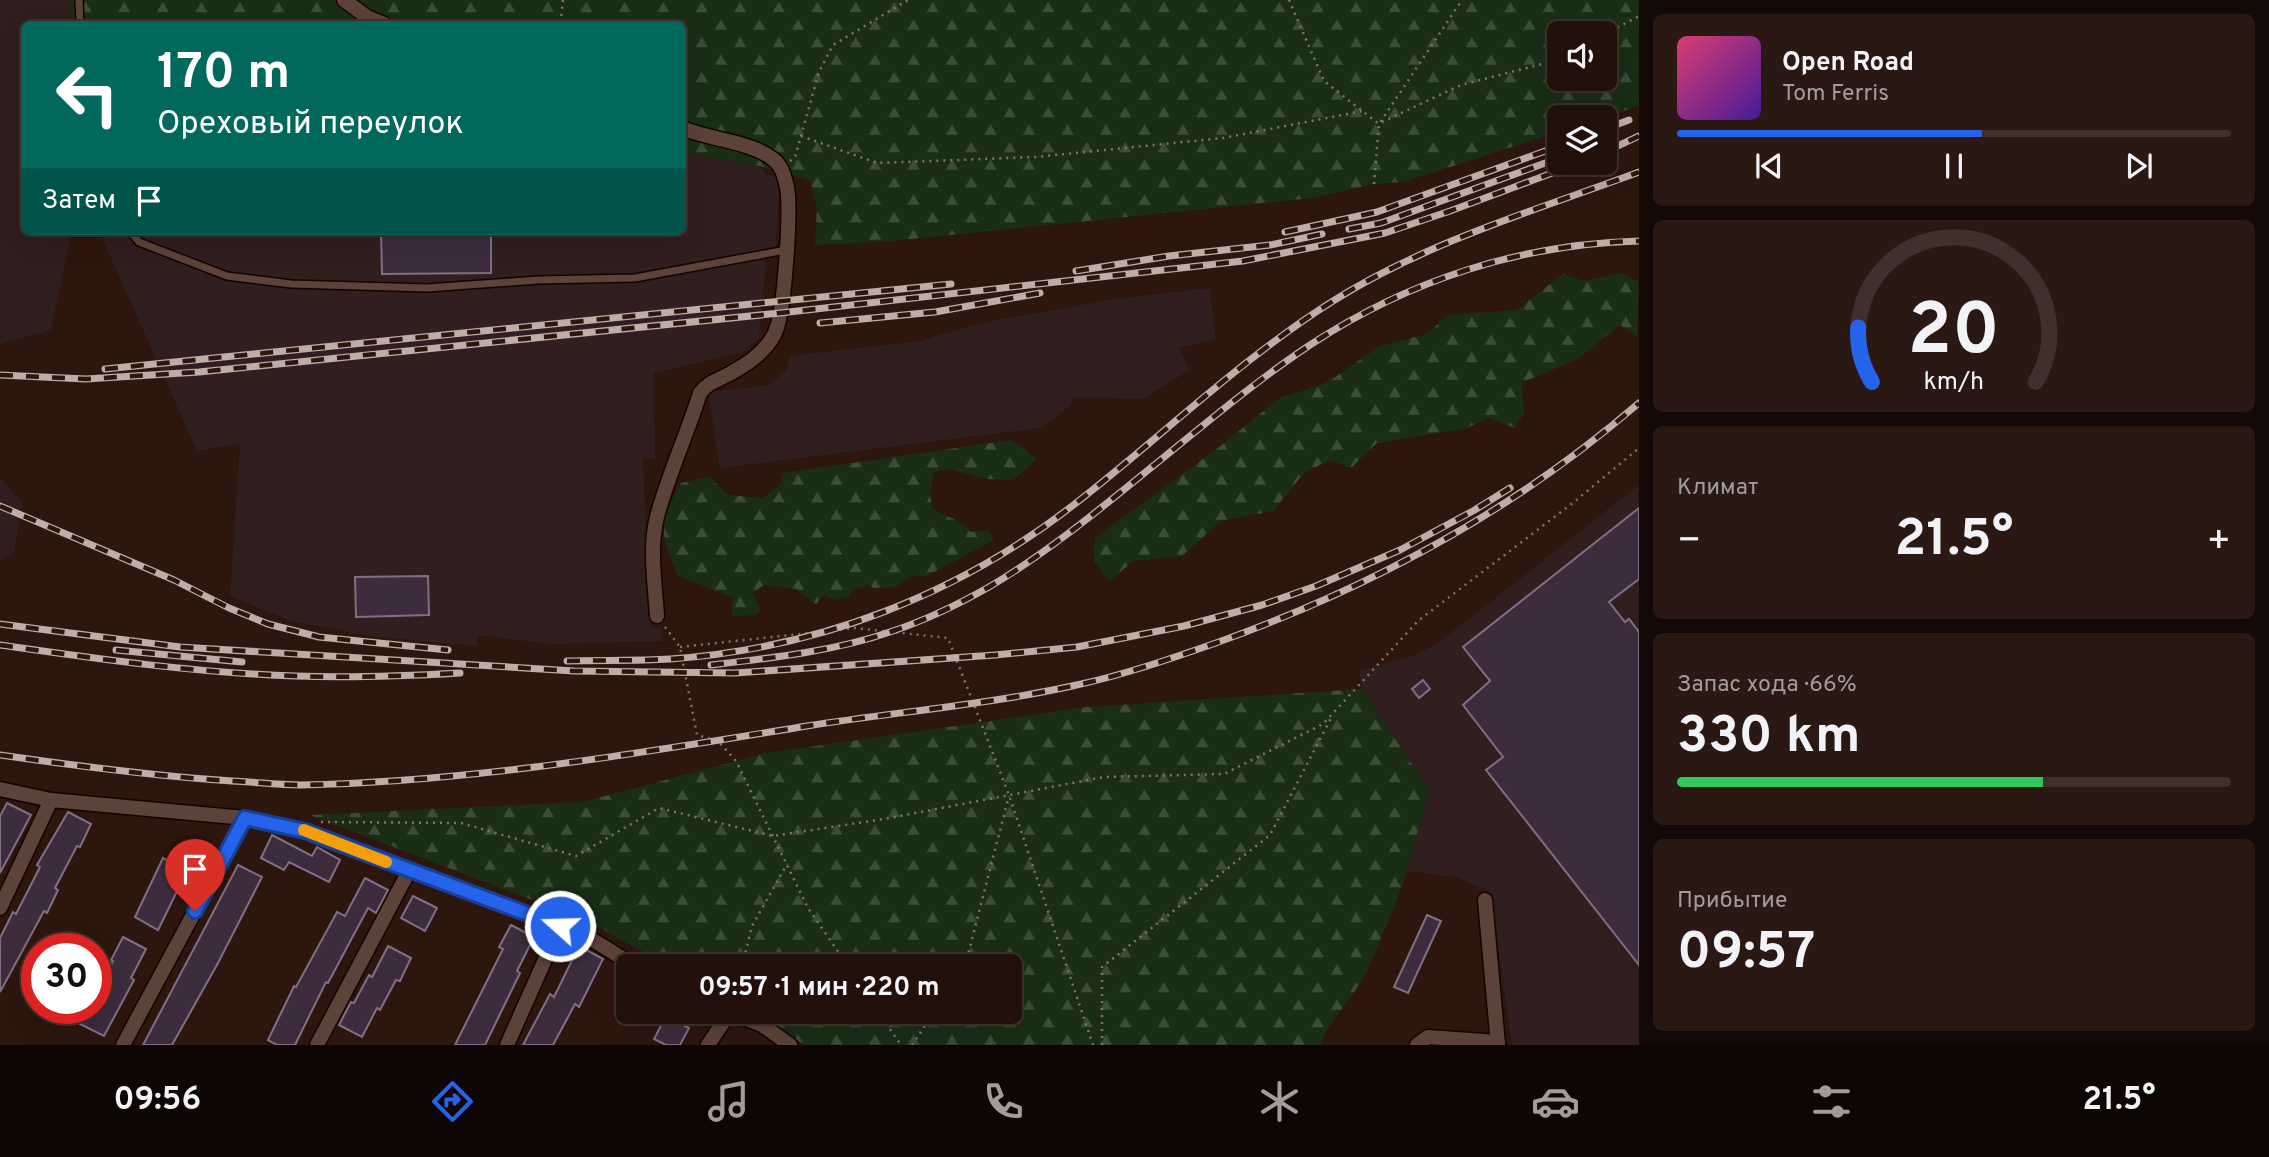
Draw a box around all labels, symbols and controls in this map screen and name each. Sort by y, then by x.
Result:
map controls [1547,21,1617,175]
button: sound [1547,21,1617,91]
text: 170 m [157,44,290,106]
text: Open Road [1782,47,1914,80]
icon: left [42,49,133,140]
text: Tom Ferris [1782,80,1889,109]
text: Ореховый переулок [157,105,464,145]
button: layers [1547,105,1617,175]
icon: previous [1750,147,1788,185]
icon: pause [1935,147,1973,185]
icon: next [2120,147,2158,185]
icon: arrive [130,182,168,220]
text: Затем [42,185,116,218]
text: 20 [1908,289,2000,381]
text: km/h [1924,367,1984,399]
text: Климат [1677,474,1758,503]
text: 21.5° [1895,508,2013,574]
text: − [1677,518,1702,567]
text: + [2206,518,2231,567]
text: Запас хода · 66% [1677,671,1857,700]
text: 330 km [1677,705,1860,771]
pin [165,839,225,911]
icon: arrive [176,850,214,888]
text: Прибытие [1677,887,1787,916]
position arrow [523,889,597,963]
text: 09:57 [1677,921,1815,987]
speed limit sign: 30 [21,933,112,1024]
text: 09:57 · 1 мин · 220 m [698,972,940,1005]
icon: directions [428,1077,477,1126]
icon: music [704,1077,753,1126]
icon: phone [979,1077,1028,1126]
icon: climate [1255,1077,1304,1126]
icon: car [1531,1077,1580,1126]
icon: filters [1807,1077,1856,1126]
text: 09:56 [113,1081,201,1121]
text: 21.5° [2082,1081,2156,1121]

